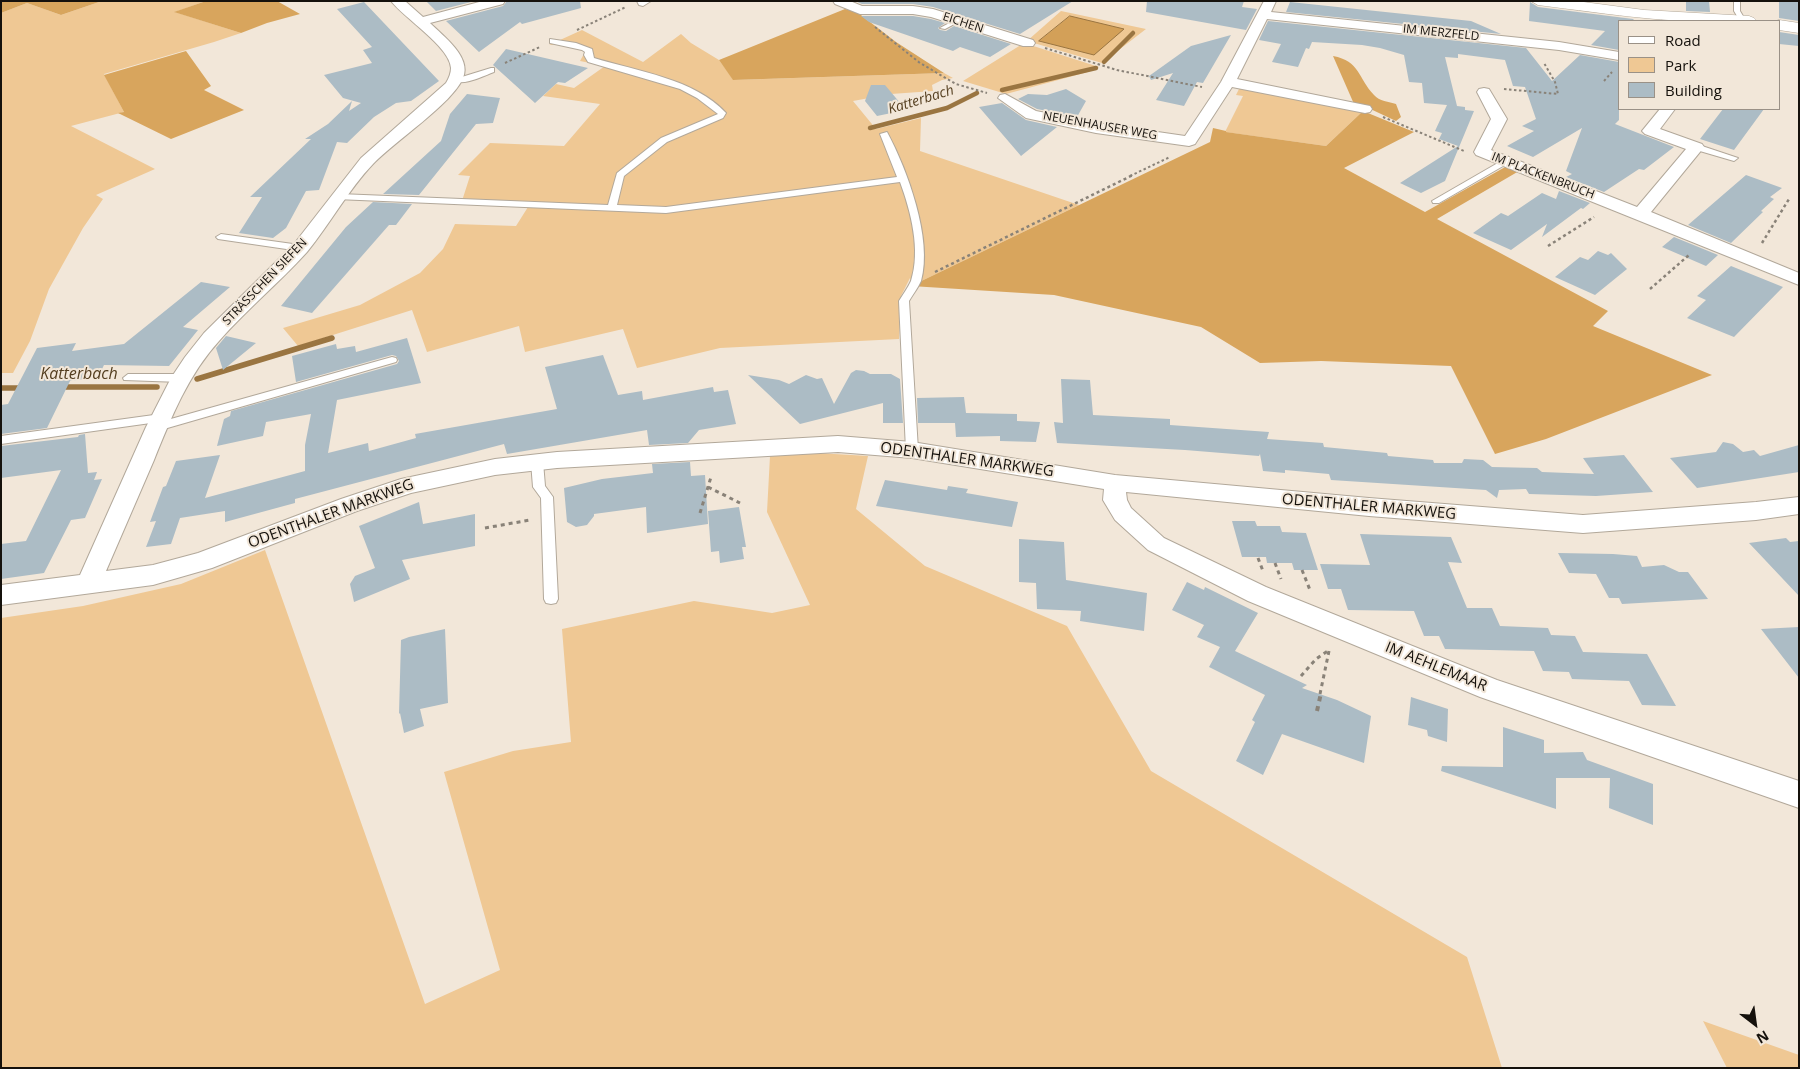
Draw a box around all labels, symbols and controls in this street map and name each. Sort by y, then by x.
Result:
street label: EICHEN [941,10,985,36]
legend [1618,20,1780,110]
street label: IM MERZFELD [1402,22,1480,44]
text: Road [1665,30,1701,50]
text: Park [1665,55,1696,75]
text: Building [1665,80,1722,100]
water label: Katterbach [886,82,956,118]
street label: NEUENHAUSER WEG [1042,109,1158,143]
street label: IM PLACKENBRUCH [1489,150,1597,202]
street label: STRÄSSCHEN SIEFEN [220,236,310,328]
water label: Katterbach [40,364,118,384]
street label: ODENTHALER MARKWEG [879,439,1055,481]
street label: ODENTHALER MARKWEG [246,476,416,552]
street label: ODENTHALER MARKWEG [1281,490,1457,524]
street label: IM AEHLEMAAR [1382,638,1490,696]
north arrow [1730,999,1780,1049]
text: N [1753,1026,1772,1048]

